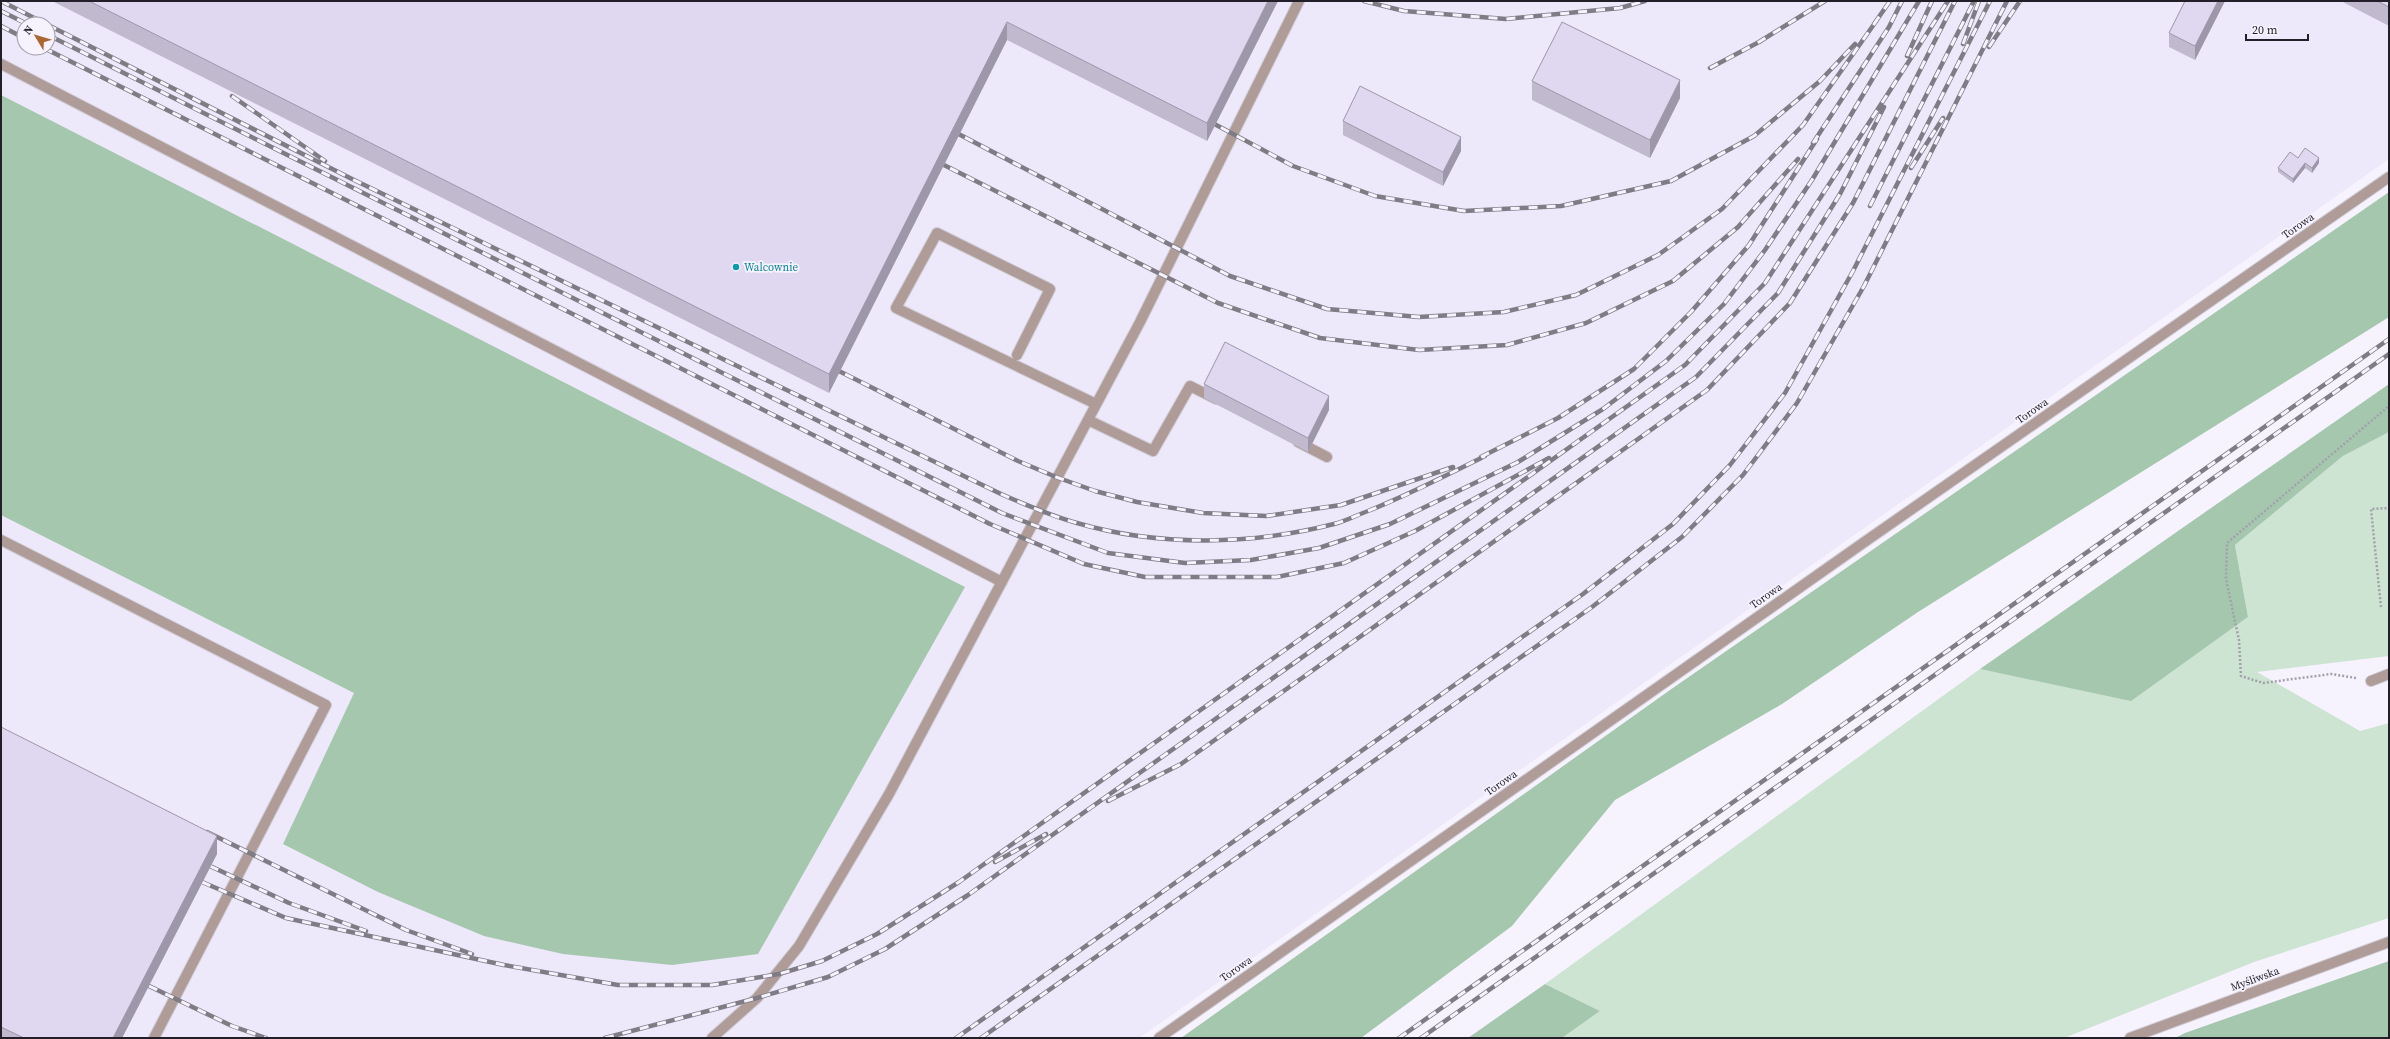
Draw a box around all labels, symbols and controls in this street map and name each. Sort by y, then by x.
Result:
north arrow [16,16,56,56]
scale bar [2246,16,2308,42]
text: N [20,22,37,38]
text: 20 m [2252,22,2278,38]
street label: Torowa [2279,209,2318,243]
place label: Walcownie [744,260,798,275]
marker: Walcownie [731,262,741,272]
street label: Torowa [2013,394,2052,428]
street label: Torowa [1747,579,1786,613]
street label: Torowa [1482,766,1521,800]
street label: Torowa [1217,952,1256,986]
street label: Myśliwska [2229,963,2282,995]

